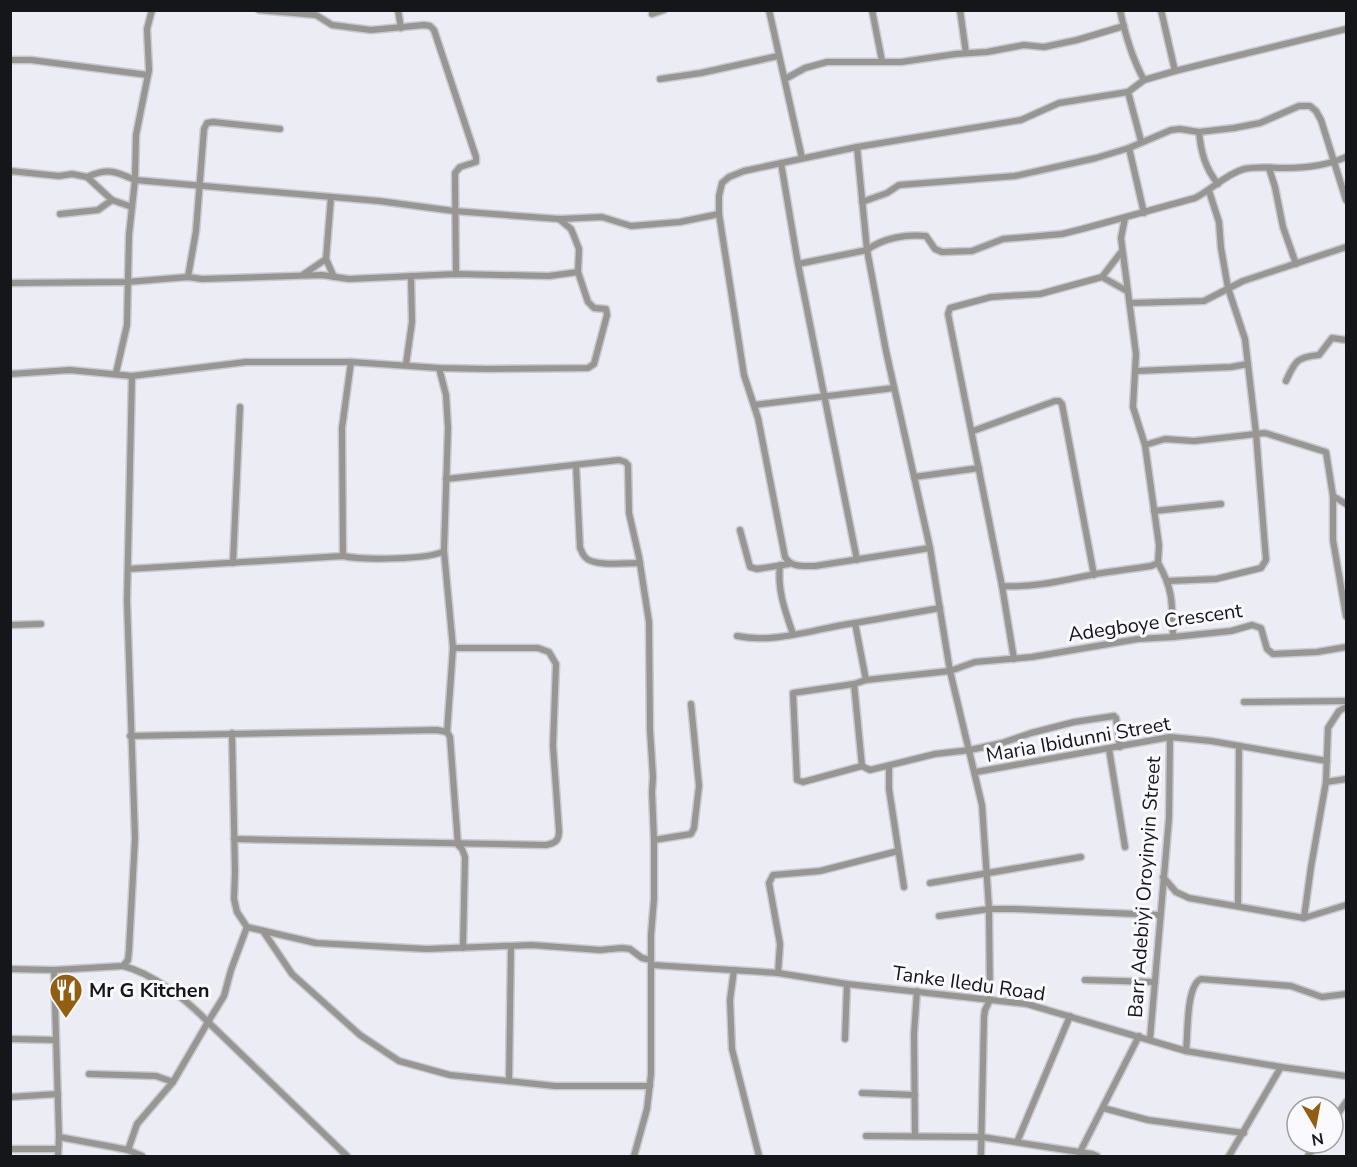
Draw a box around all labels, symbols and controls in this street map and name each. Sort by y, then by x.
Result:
street label: Adegboye Crescent [1066,597,1245,648]
street label: Maria Ibidunni Street [984,710,1173,769]
street label: Barr Adebiyi Oroyinyin Street [1122,754,1167,1019]
street label: Tanke Iledu Road [891,959,1047,1008]
restaurant icon: Mr G Kitchen [48,972,84,1019]
place label: Mr G Kitchen [89,977,209,1004]
north arrow [1285,1095,1345,1155]
text: N [1310,1127,1325,1151]

